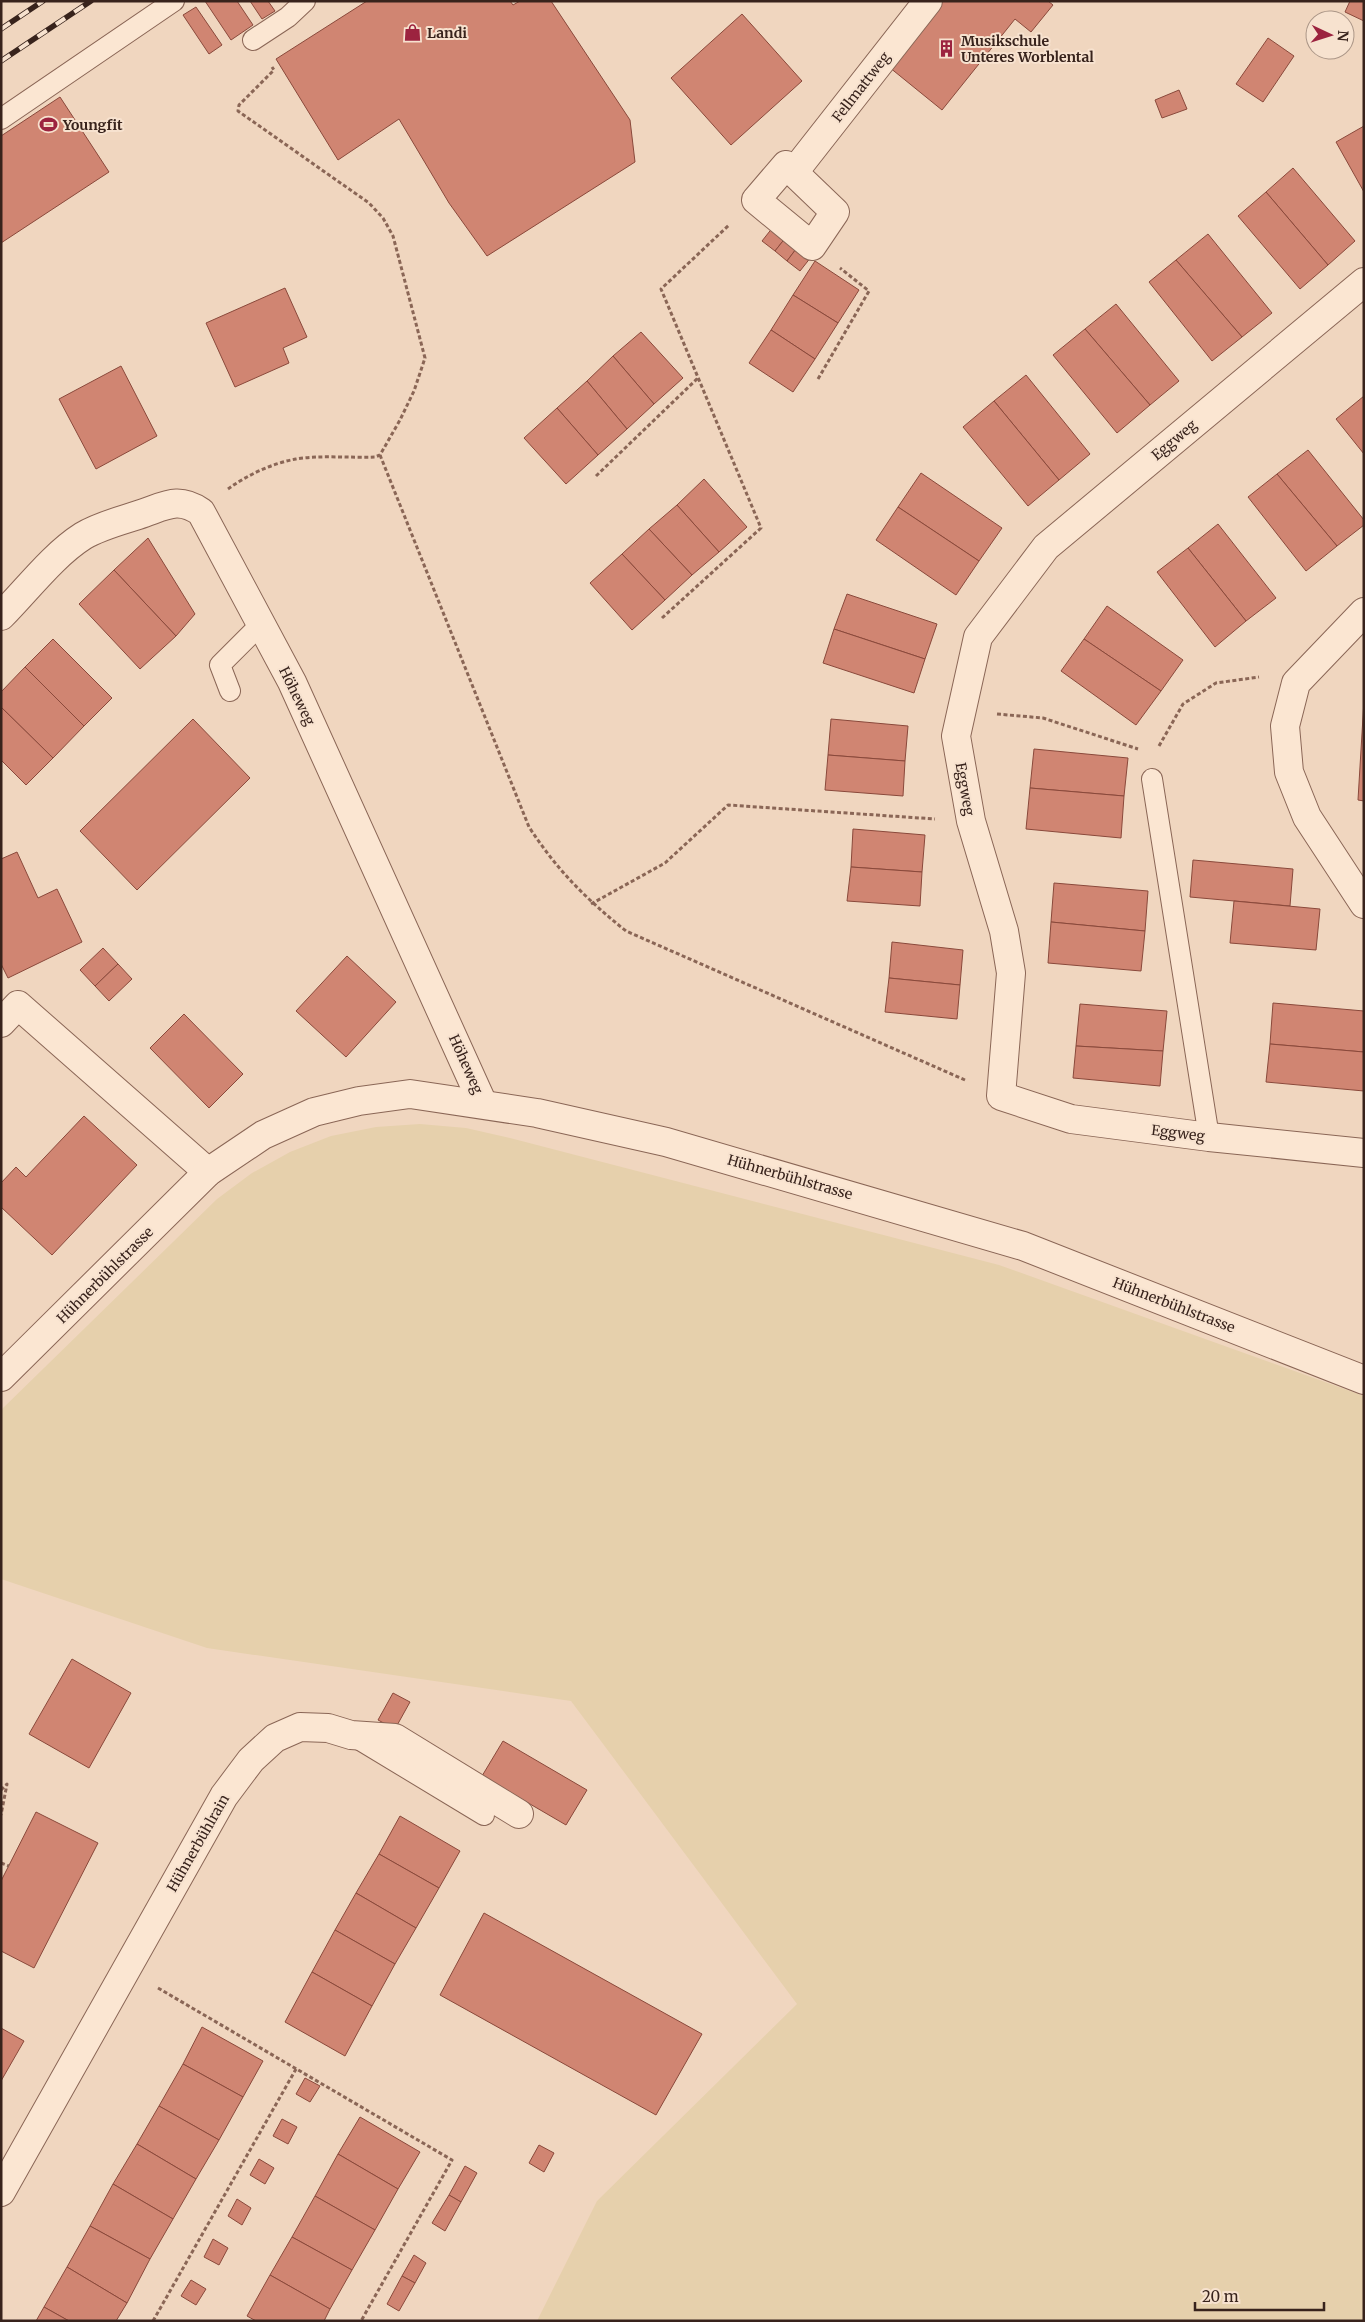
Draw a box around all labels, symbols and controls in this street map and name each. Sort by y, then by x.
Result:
north arrow [1305,10,1355,60]
shop icon: Landi [403,23,423,43]
place label: Landi [427,24,467,42]
text: N [1334,30,1352,42]
place label: Musikschule Unteres Worblental [961,32,1094,66]
building icon: Musikschule Unteres Worblental [937,39,957,59]
street label: Fellmattweg [828,48,894,126]
sports icon: Youngfit [39,115,59,135]
place label: Youngfit [62,116,123,134]
street label: Eggweg [1148,415,1201,464]
street label: Höheweg [275,664,319,729]
street label: Eggweg [951,761,979,818]
street label: Höheweg [445,1031,487,1097]
street label: Eggweg [1150,1121,1206,1145]
street label: Hühnerbühlstrasse [725,1151,855,1203]
street label: Hühnerbühlstrasse [53,1223,157,1327]
street label: Hühnerbühlstrasse [1110,1273,1238,1337]
street label: Hühnerbühlrain [163,1791,233,1895]
scale bar [1195,2280,1324,2312]
text: 20 m [1202,2287,1239,2306]

